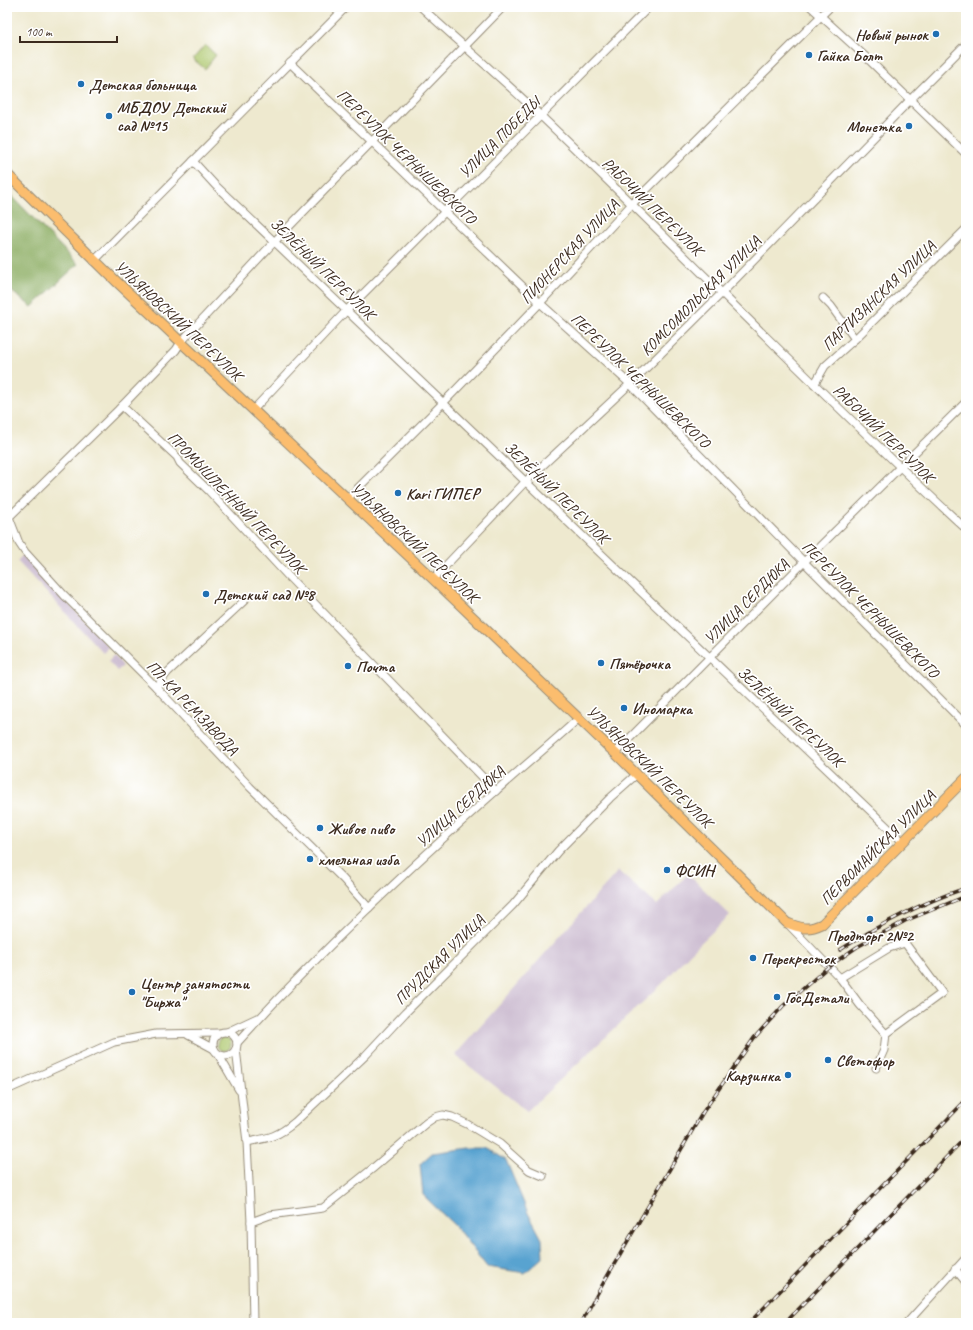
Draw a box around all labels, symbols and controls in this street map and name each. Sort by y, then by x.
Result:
scale bar [20,18,117,44]
text: 100 m [26,24,53,40]
place label: Новый рынок [855,25,930,45]
marker: Новый рынок [931,29,941,39]
place label: Гайка Болт [817,46,883,66]
marker: Гайка Болт [804,50,814,60]
place label: Детская больница [89,75,198,95]
marker: Детская больница [76,79,86,89]
street label: ПЕРЕУЛОК ЧЕРНЫШЕВСКОГО [333,85,482,230]
street label: УЛИЦА ПОБЕДЫ [455,90,547,183]
place label: МБДОУ Детский сад №15 [117,98,227,136]
marker: МБДОУ Детский сад №15 [104,111,114,121]
place label: Монетка [847,117,903,137]
marker: Монетка [904,121,914,131]
street label: РАБОЧИЙ ПЕРЕУЛОК [598,153,709,262]
street label: ПИОНЕРСКАЯ УЛИЦА [516,195,624,308]
street label: ЗЕЛЁНЫЙ ПЕРЕУЛОК [266,214,381,326]
street label: КОМСОМОЛЬСКАЯ УЛИЦА [636,231,766,360]
street label: ПАРТИЗАНСКАЯ УЛИЦА [818,236,940,355]
street label: УЛЬЯНОВСКИЙ ПЕРЕУЛОК [110,256,248,387]
street label: ПЕРЕУЛОК ЧЕРНЫШЕВСКОГО [567,309,716,454]
street label: РАБОЧИЙ ПЕРЕУЛОК [829,380,940,489]
street label: ПРОМЫШЛЕННЫЙ ПЕРЕУЛОК [163,427,311,580]
street label: ЗЕЛЁНЫЙ ПЕРЕУЛОК [500,438,615,550]
street label: УЛЬЯНОВСКИЙ ПЕРЕУЛОК [346,478,484,609]
place label: Kari ГИПЕР [406,484,482,504]
marker: Kari ГИПЕР [393,488,403,498]
street label: ПЕРЕУЛОК ЧЕРНЫШЕВСКОГО [798,537,945,684]
street label: УЛИЦА СЕРДЮКА [700,554,794,649]
place label: Детский сад №8 [214,585,316,605]
marker: Детский сад №8 [201,589,211,599]
place label: Пятёрочка [609,654,671,674]
street label: ПЛ-КА РЕМЗАВОДА [142,656,243,760]
place label: Почта [356,657,395,677]
marker: Пятёрочка [596,658,606,668]
marker: Почта [343,661,353,671]
street label: ЗЕЛЁНЫЙ ПЕРЕУЛОК [733,662,850,773]
place label: Иномарка [632,699,694,719]
street label: УЛЬЯНОВСКИЙ ПЕРЕУЛОК [582,702,719,834]
marker: Иномарка [619,703,629,713]
street label: УЛИЦА СЕРДЮКА [412,761,510,852]
street label: ПЕРВОМАЙСКАЯ УЛИЦА [816,785,940,909]
place label: Живое пиво [328,819,396,839]
marker: Живое пиво [315,823,325,833]
place label: хмельная изба [318,850,400,870]
marker: хмельная изба [305,854,315,864]
place label: ФСИН [675,861,717,881]
marker: ФСИН [662,865,672,875]
street label: ПРУДСКАЯ УЛИЦА [390,910,490,1009]
marker: Продторг 2№2 [865,914,875,924]
place label: Продторг 2№2 [827,926,915,946]
place label: Перекресток [761,949,837,969]
marker: Перекресток [748,953,758,963]
place label: Центр занятости "Биржа" [140,974,250,1012]
marker: Центр занятости "Биржа" [127,987,137,997]
place label: ГосДетали [785,988,849,1008]
marker: ГосДетали [772,992,782,1002]
place label: Светофор [836,1051,895,1071]
marker: Светофор [823,1055,833,1065]
place label: Карзинка [725,1066,782,1086]
marker: Карзинка [783,1070,793,1080]

